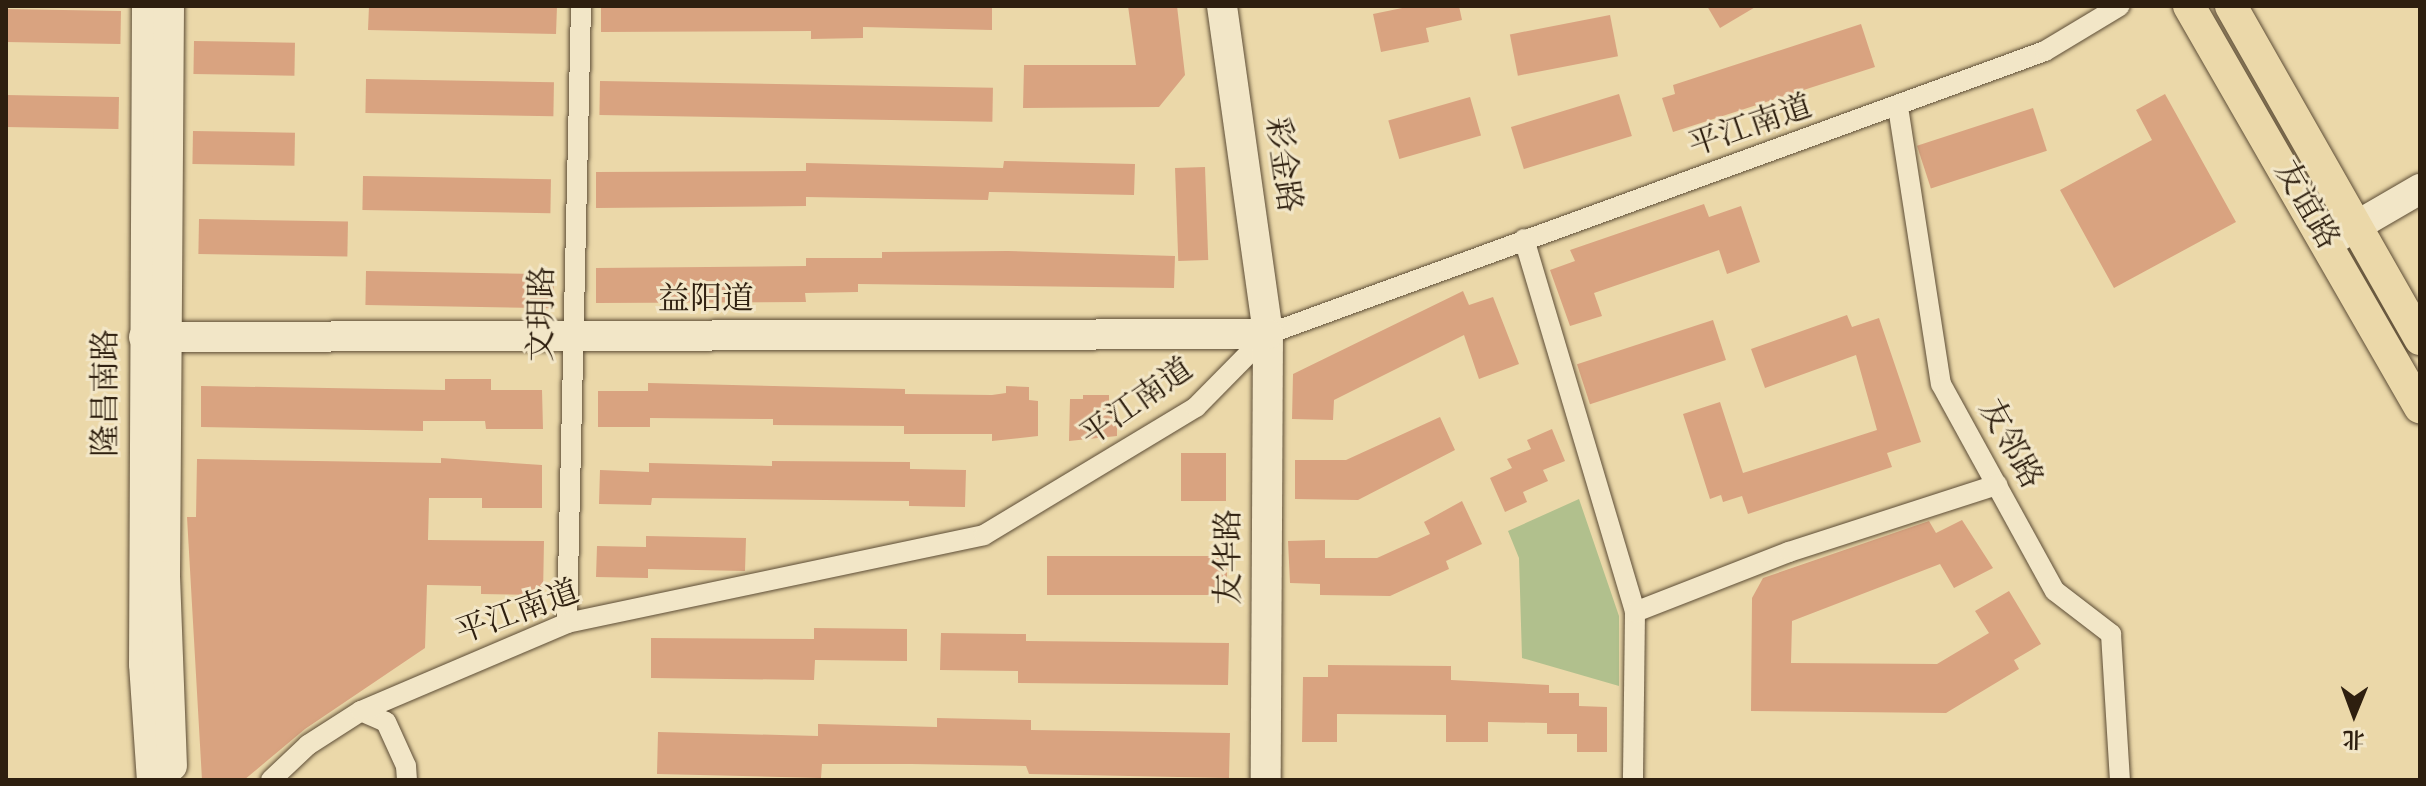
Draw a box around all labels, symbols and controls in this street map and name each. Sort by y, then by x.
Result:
street label: 平江南道 [1684,89,1818,167]
street label: 彩金路 [1255,115,1307,215]
street label: 友谊路 [2264,155,2346,257]
street label: 文玥路 [524,266,564,362]
street label: 益阳道 [658,282,754,320]
street label: 隆昌南路 [89,329,127,457]
street label: 平江南道 [1075,352,1201,456]
street label: 友邻路 [1969,394,2049,496]
street label: 友华路 [1212,509,1250,605]
street label: 平江南道 [451,574,585,654]
north arrow [2314,674,2394,754]
text: 北 [2342,727,2365,749]

